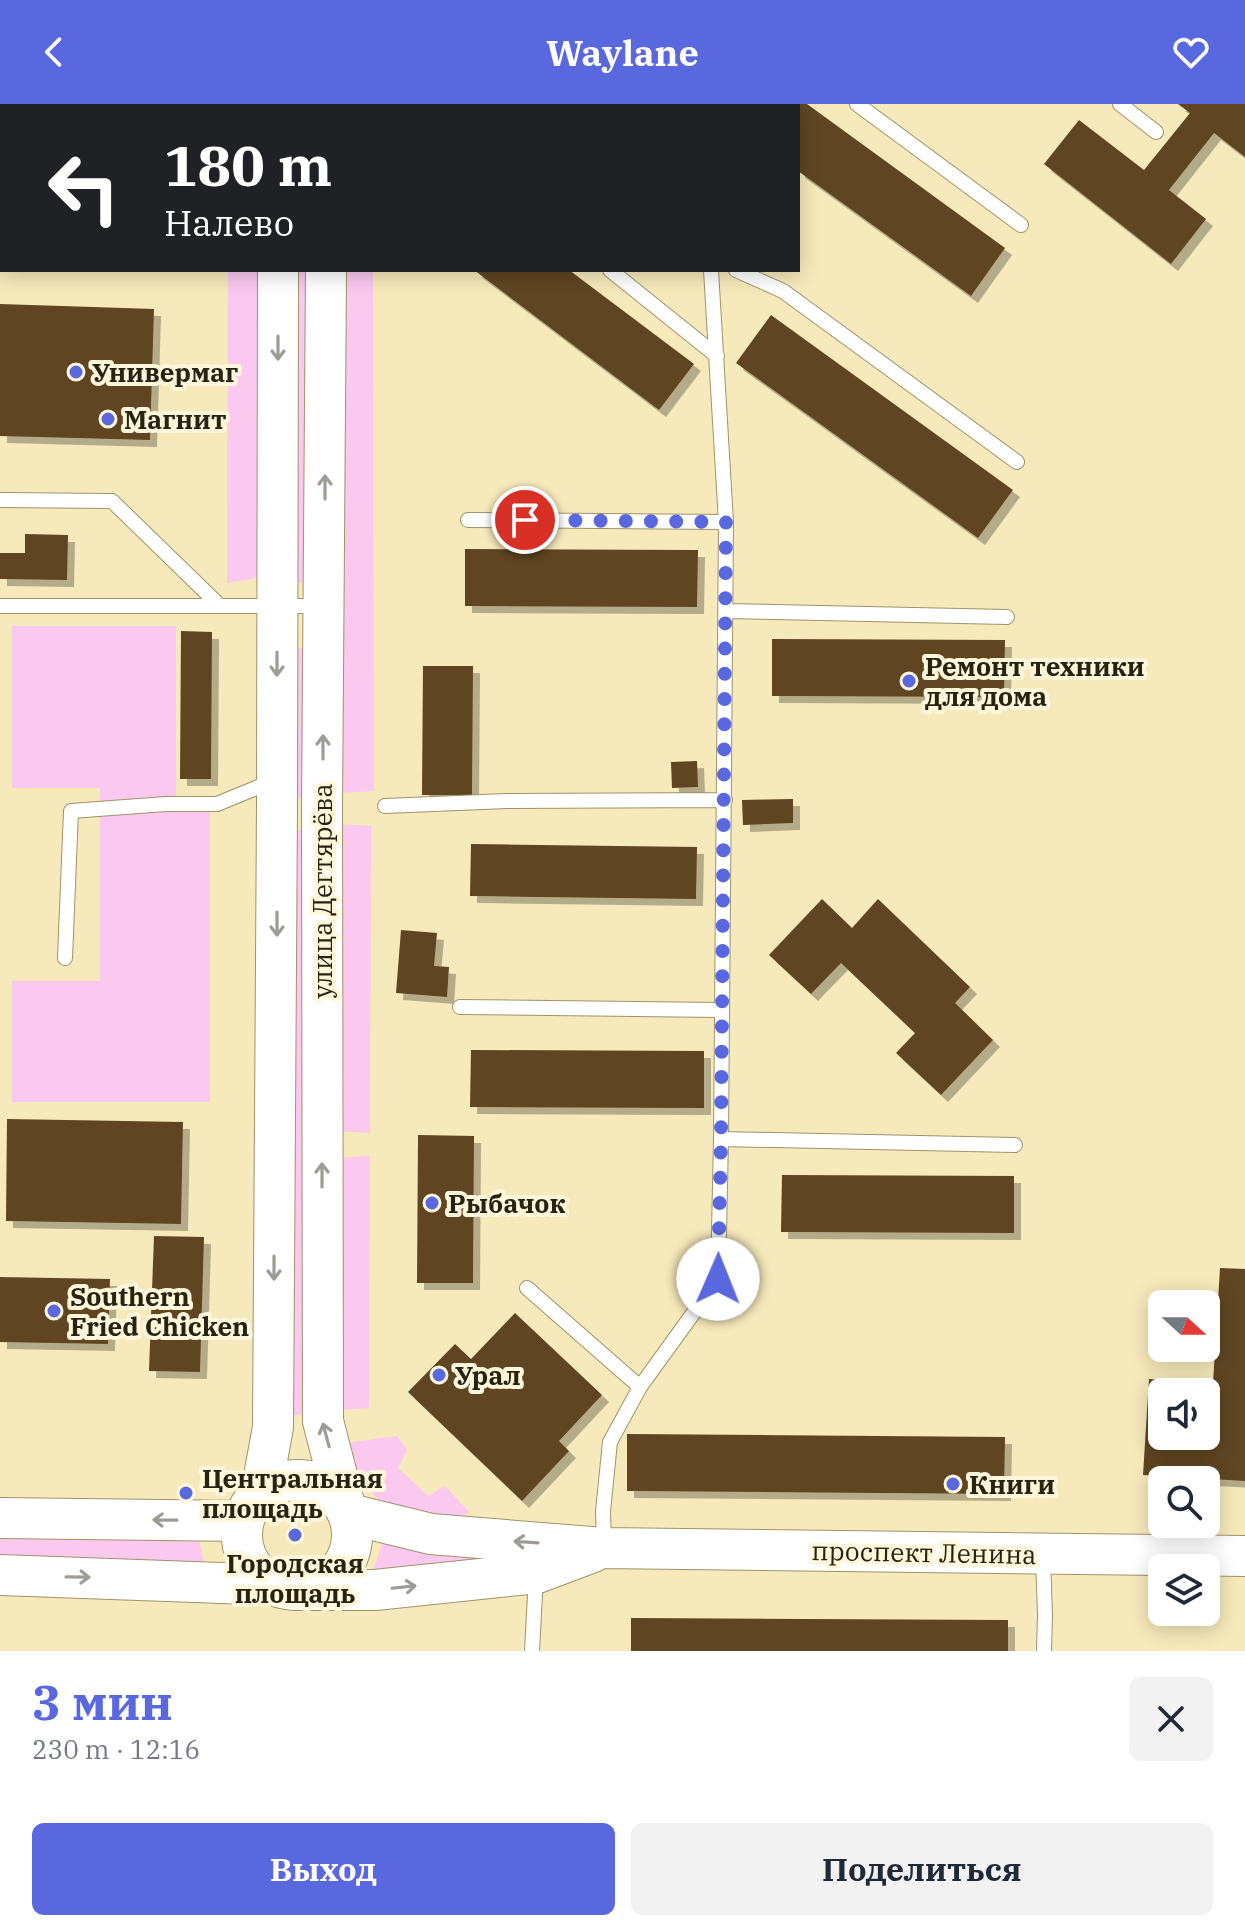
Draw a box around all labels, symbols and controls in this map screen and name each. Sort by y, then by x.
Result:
text: Waylane [546,29,699,76]
icon: back [32,30,76,74]
icon: heart [1169,30,1213,74]
text: 180 m [164,129,332,201]
icon: left [32,136,136,240]
text: Налево [164,199,294,246]
one-way arrow [270,334,285,361]
place label: Универмаг [92,355,238,389]
marker: Универмаг [67,363,85,381]
place label: Магнит [124,402,226,436]
marker: Магнит [99,410,117,428]
one-way arrow [317,474,333,501]
pin [491,486,559,554]
icon: arrive [503,498,547,542]
place label: Ремонт техники для дома [925,649,1144,713]
one-way arrow [269,650,285,677]
marker: Ремонт техники для дома [900,672,918,690]
one-way arrow [315,734,330,761]
street label: улица Дегтярёва [305,783,339,999]
one-way arrow [269,910,285,937]
one-way arrow [314,1162,330,1189]
place label: Рыбачок [448,1186,566,1220]
marker: Рыбачок [423,1194,441,1212]
position arrow [676,1237,760,1321]
one-way arrow [266,1254,282,1281]
place label: Southern Fried Chicken [70,1279,249,1343]
north arrow [1148,1290,1220,1362]
map controls [1148,1290,1220,1626]
marker: Southern Fried Chicken [45,1302,63,1320]
place label: Урал [455,1358,521,1392]
marker: Урал [430,1366,448,1384]
button: sound [1148,1378,1220,1450]
one-way arrow [318,1422,333,1448]
place label: Центральная площадь [202,1461,383,1525]
button: search [1148,1466,1220,1538]
place label: Книги [969,1467,1055,1501]
marker: Книги [944,1475,962,1493]
marker: Центральная площадь [177,1484,195,1502]
one-way arrow [152,1512,179,1528]
marker: Городская площадь [286,1526,304,1544]
street label: проспект Ленина [811,1533,1037,1571]
one-way arrow [513,1534,540,1549]
place label: Городская площадь [226,1546,364,1610]
button: layers [1148,1554,1220,1626]
one-way arrow [64,1570,91,1585]
one-way arrow [390,1580,417,1595]
text: 3 мин [32,1671,173,1733]
button: close [1129,1677,1213,1761]
text: 230 m · 12:16 [32,1732,200,1766]
button: Выход [32,1823,615,1915]
button: Поделиться [631,1823,1213,1915]

